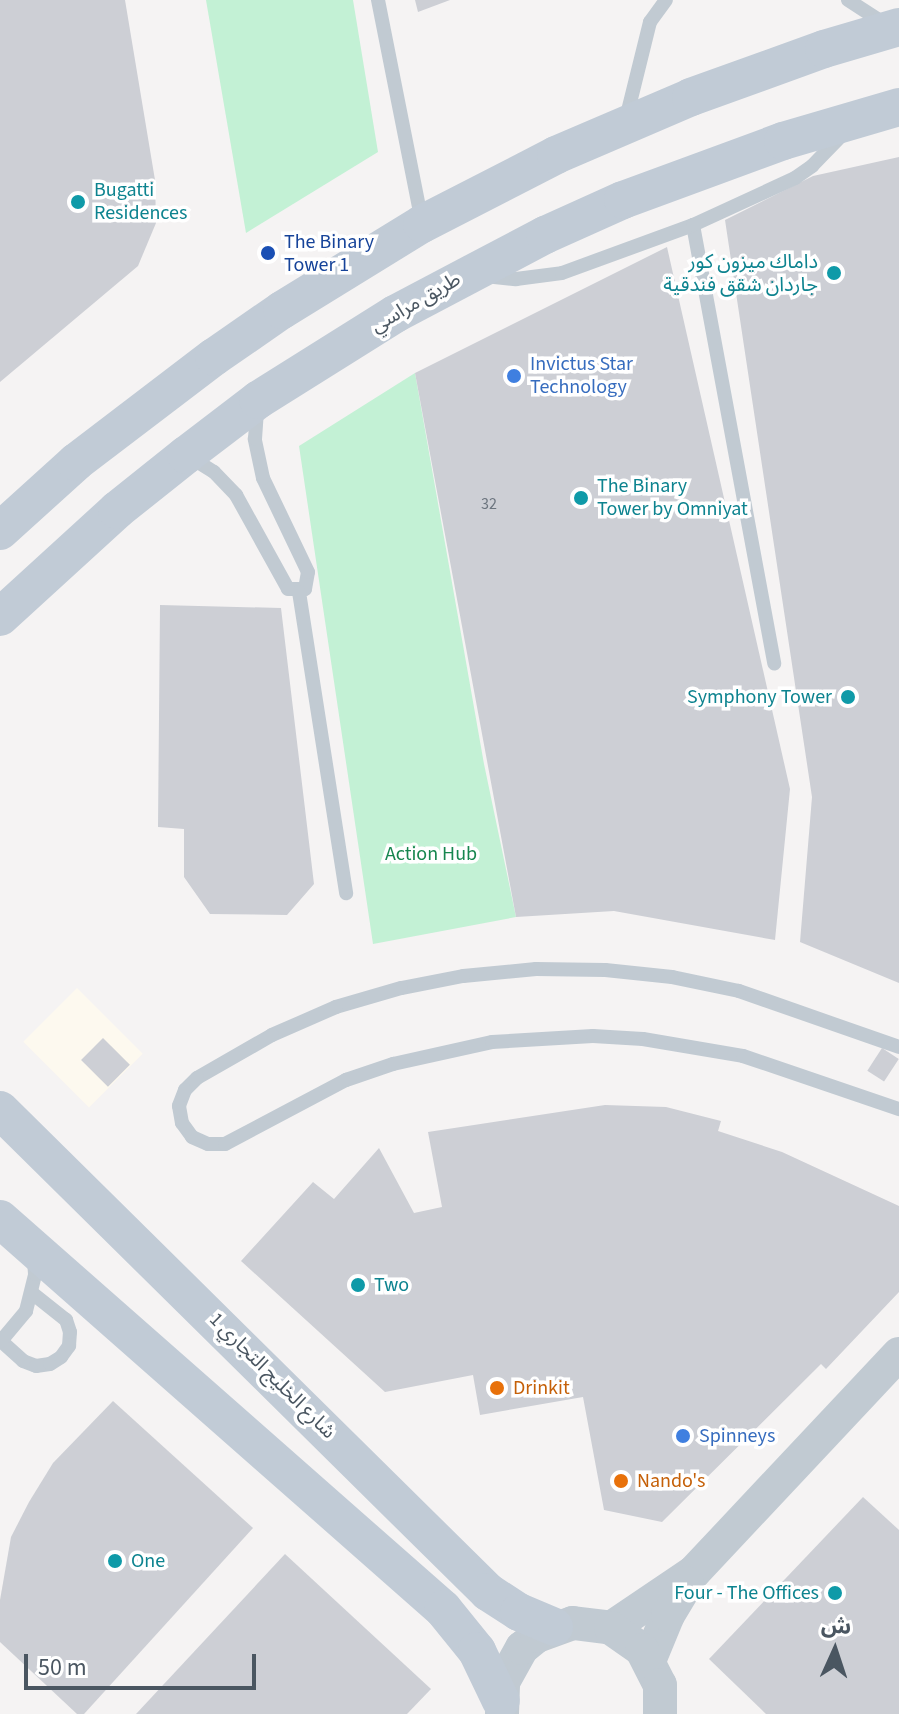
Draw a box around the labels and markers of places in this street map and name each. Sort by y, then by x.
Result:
place label: Bugatti Residences [94,178,187,225]
marker: Bugatti Residences [69,193,87,211]
place label: The Binary Tower 1 [284,230,374,277]
marker: The Binary Tower 1 [259,244,277,262]
place label: داماك ميزون كور جاردان شقق فندقية [663,250,818,297]
marker: داماك ميزون كور جاردان شقق فندقية [825,264,843,282]
place label: Invictus Star Technology [530,352,633,399]
marker: Invictus Star Technology [505,367,523,385]
place label: The Binary Tower by Omniyat [597,474,748,521]
marker: The Binary Tower by Omniyat [572,489,590,507]
place label: Symphony Tower [687,685,832,709]
marker: Symphony Tower [839,688,857,706]
place label: Two [374,1273,409,1297]
marker: Two [349,1276,367,1294]
place label: Drinkit [513,1376,570,1400]
marker: Drinkit [488,1379,506,1397]
place label: Spinneys [699,1424,775,1448]
marker: Spinneys [674,1427,692,1445]
place label: Nando's [637,1469,705,1493]
marker: Nando's [612,1472,630,1490]
place label: One [131,1549,165,1573]
marker: One [106,1552,124,1570]
place label: Four - The Offices [674,1581,819,1605]
marker: Four - The Offices [826,1584,844,1602]

